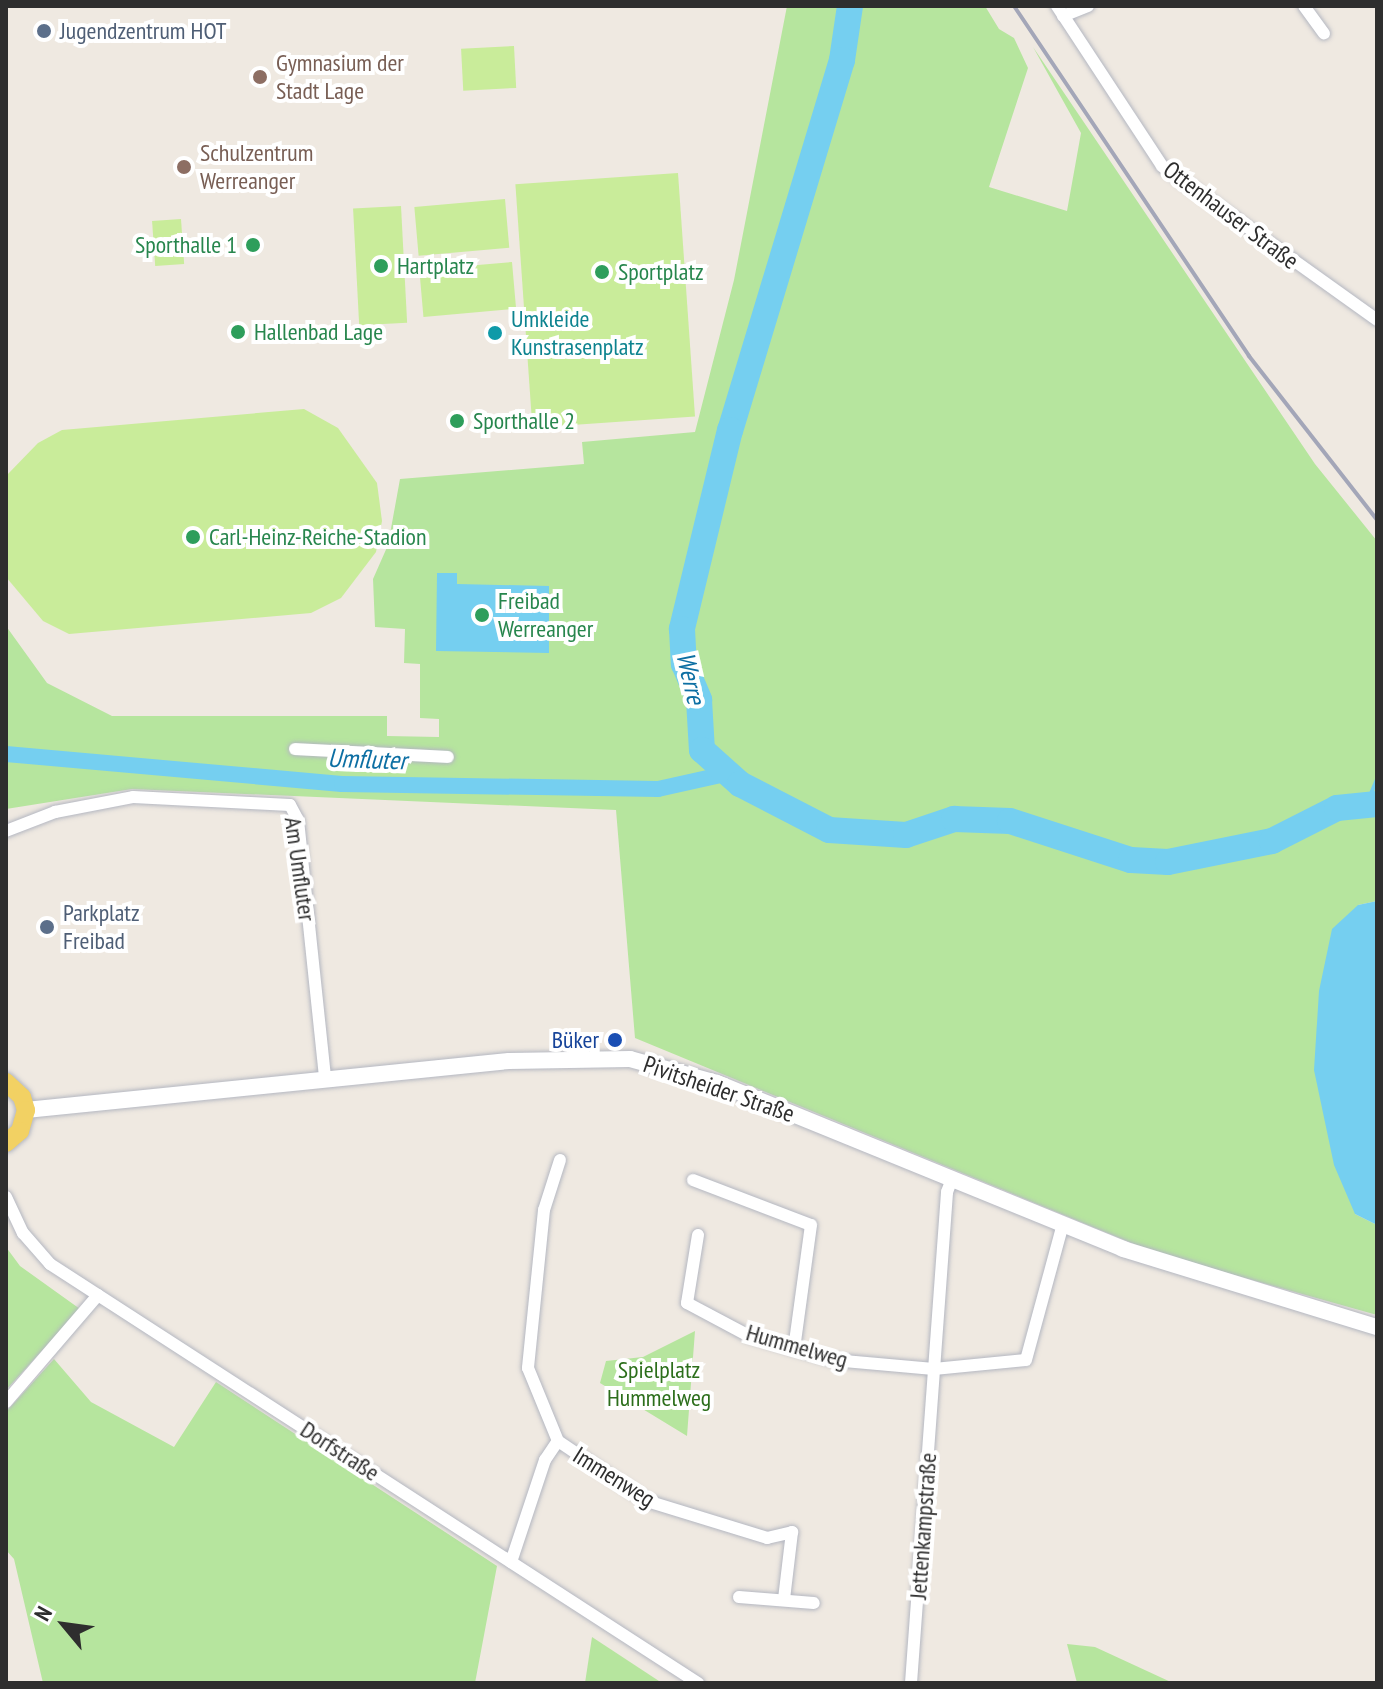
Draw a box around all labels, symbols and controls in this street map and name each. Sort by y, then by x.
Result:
place label: Jugendzentrum HOT [60,17,226,45]
marker: Jugendzentrum HOT [35,22,53,40]
place label: Gymnasium der Stadt Lage [276,49,404,105]
marker: Gymnasium der Stadt Lage [251,68,269,86]
place label: Schulzentrum Werreanger [200,139,313,195]
street label: Ottenhauser Straße [1158,155,1304,275]
marker: Schulzentrum Werreanger [175,158,193,176]
place label: Sporthalle 1 [135,231,237,259]
marker: Sporthalle 1 [244,236,262,254]
place label: Hartplatz [397,252,474,280]
marker: Hartplatz [372,257,390,275]
place label: Sportplatz [618,258,704,286]
marker: Sportplatz [593,263,611,281]
place label: Umkleide Kunstrasenplatz [511,305,644,361]
place label: Hallenbad Lage [254,318,383,346]
marker: Hallenbad Lage [229,323,247,341]
marker: Umkleide Kunstrasenplatz [486,324,504,342]
place label: Sporthalle 2 [473,407,575,435]
marker: Sporthalle 2 [448,412,466,430]
place label: Carl-Heinz-Reiche-Stadion [209,523,426,551]
marker: Carl-Heinz-Reiche-Stadion [184,528,202,546]
place label: Freibad Werreanger [498,587,593,643]
marker: Freibad Werreanger [473,606,491,624]
water label: Werre [670,649,712,707]
water label: Umfluter [327,742,407,776]
street label: Am Umfluter [278,815,322,923]
place label: Parkplatz Freibad [63,899,140,955]
marker: Parkplatz Freibad [38,918,56,936]
place label: Büker [552,1026,599,1054]
marker: Büker [606,1031,624,1049]
street label: Pivitsheider Straße [640,1050,798,1128]
street label: Hummelweg [743,1318,851,1374]
park label: Spielplatz Hummelweg [607,1356,711,1412]
street label: Dorfstraße [295,1415,385,1487]
street label: Immenweg [568,1441,660,1513]
street label: Jettenkampstraße [904,1452,942,1600]
north arrow [24,1585,104,1665]
text: N [28,1601,58,1625]

